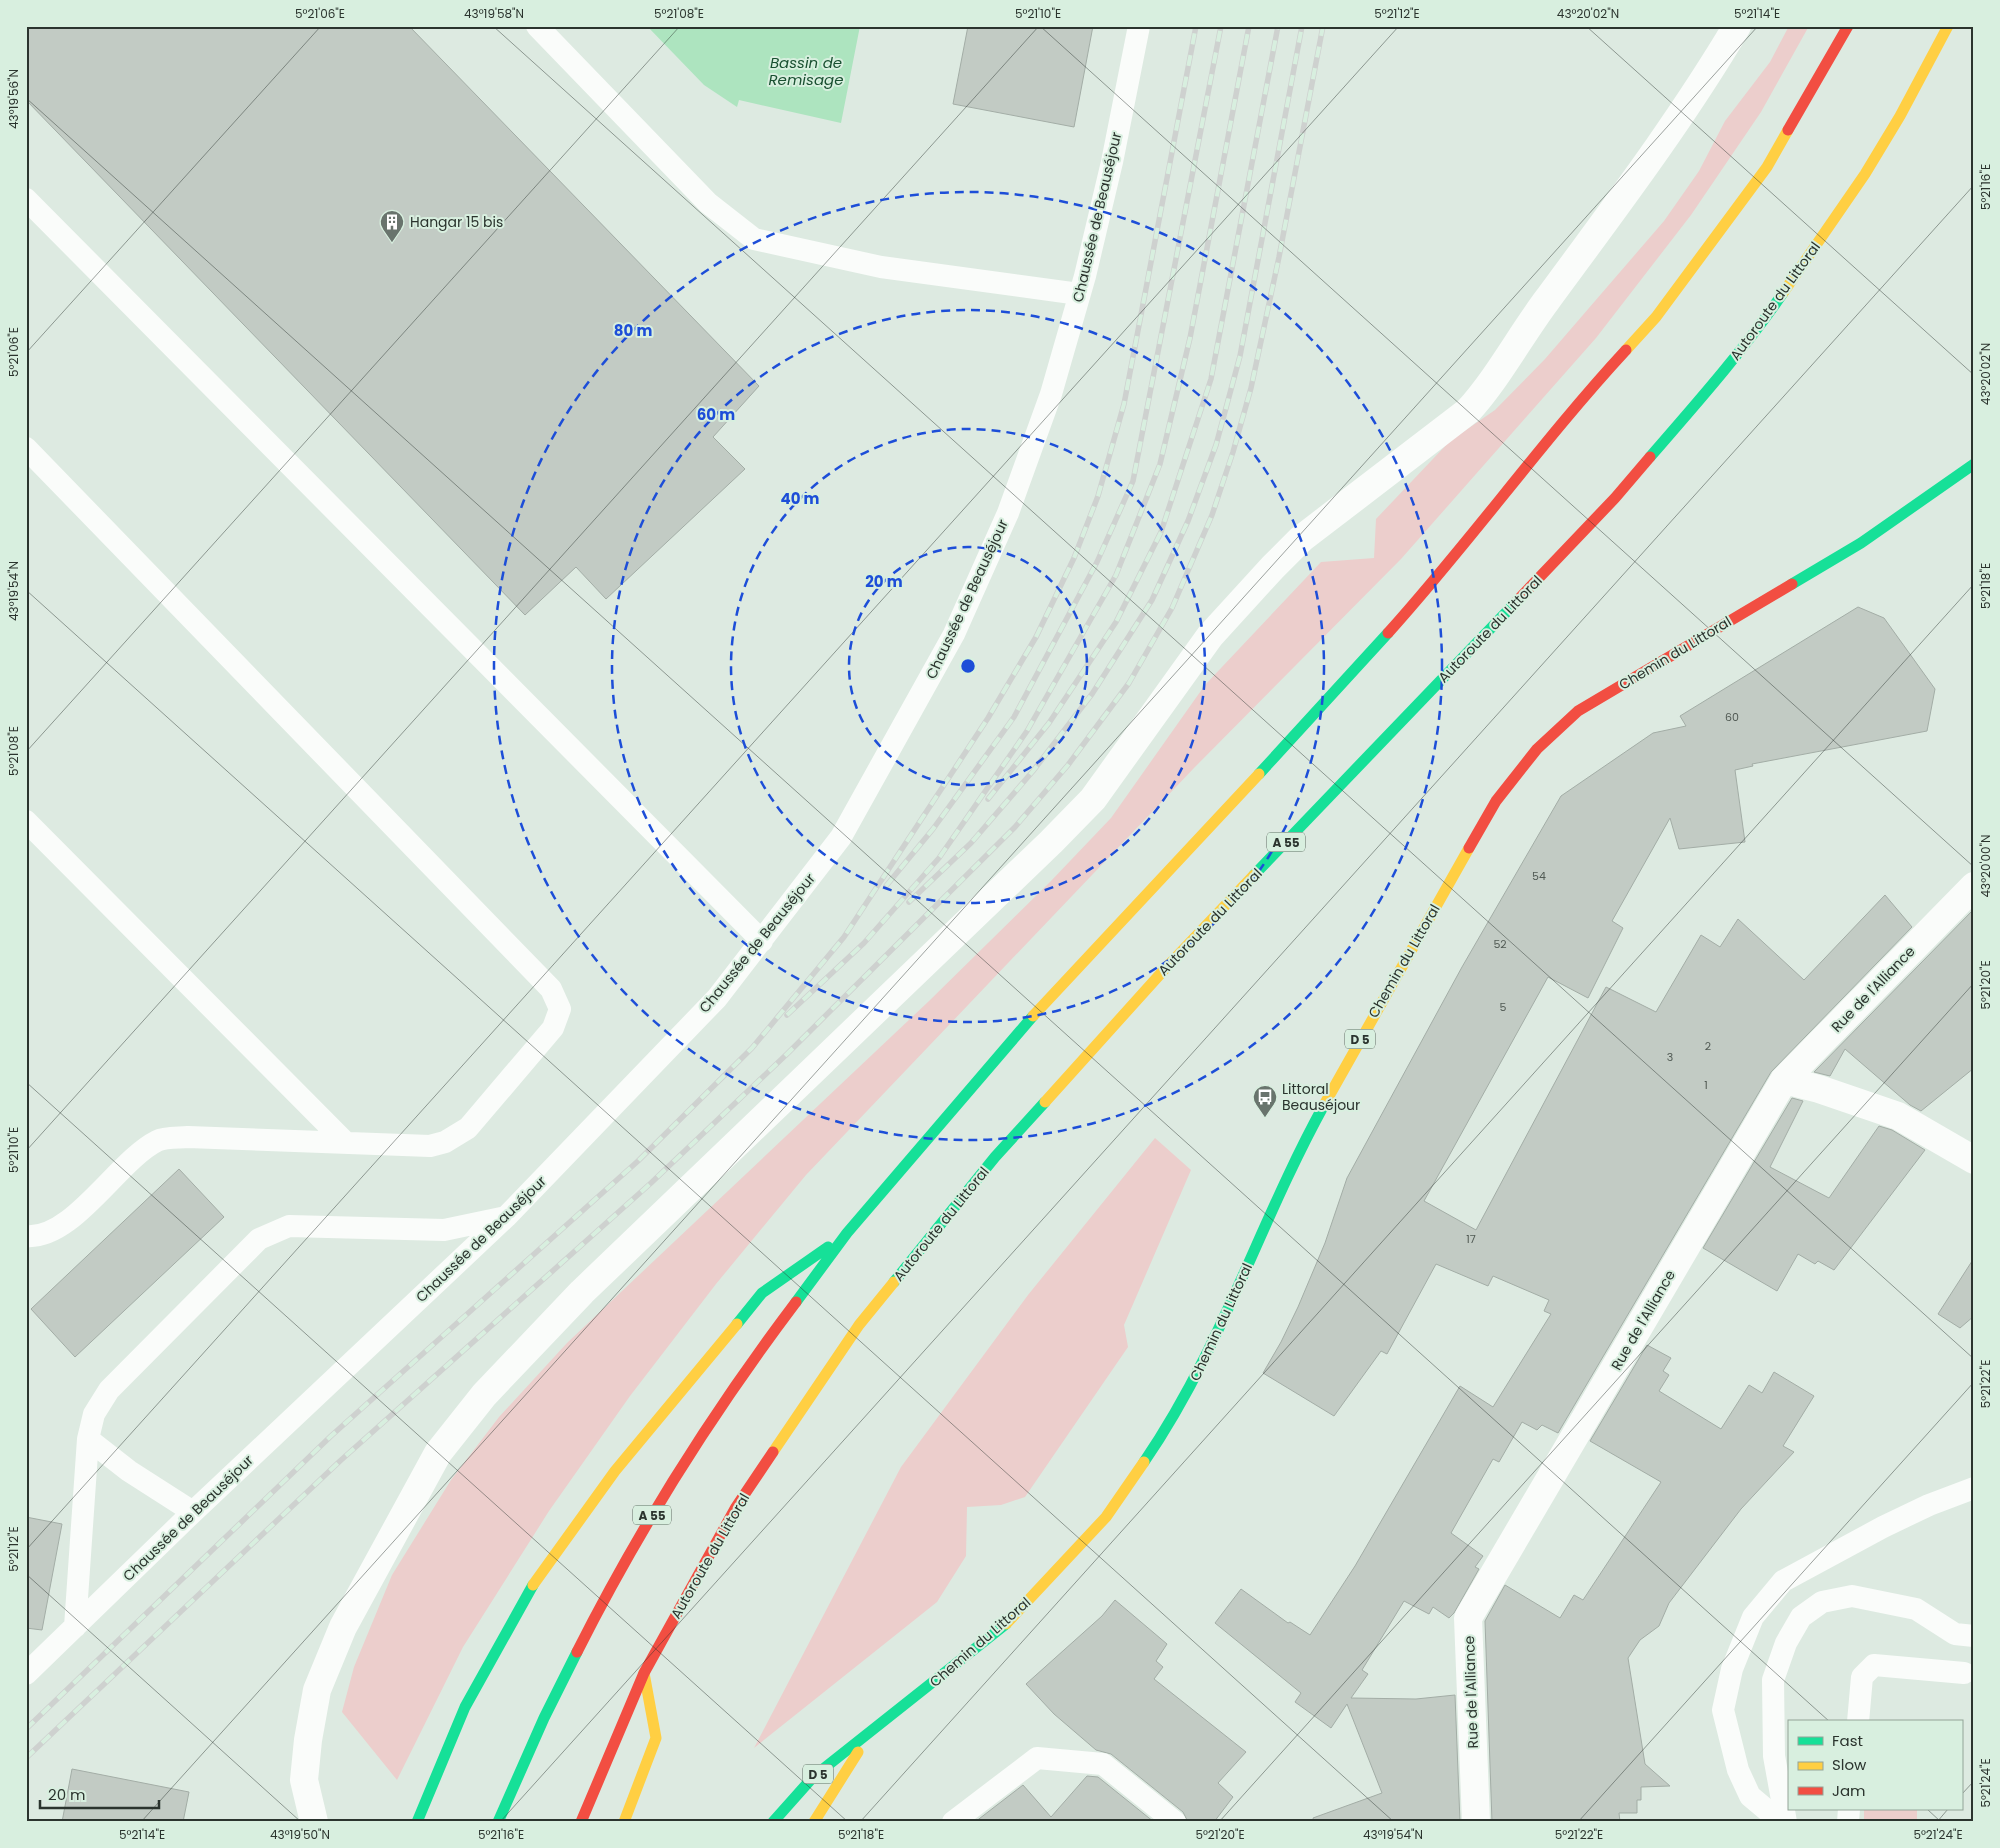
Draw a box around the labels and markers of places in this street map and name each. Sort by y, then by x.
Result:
building icon: Hangar 15 bis [379,209,405,243]
place label: Hangar 15 bis [410,212,503,232]
centre of rings [959,657,977,675]
place label: Littoral Beauséjour [1282,1079,1360,1115]
bus stop icon: Littoral Beauséjour [1252,1084,1278,1118]

